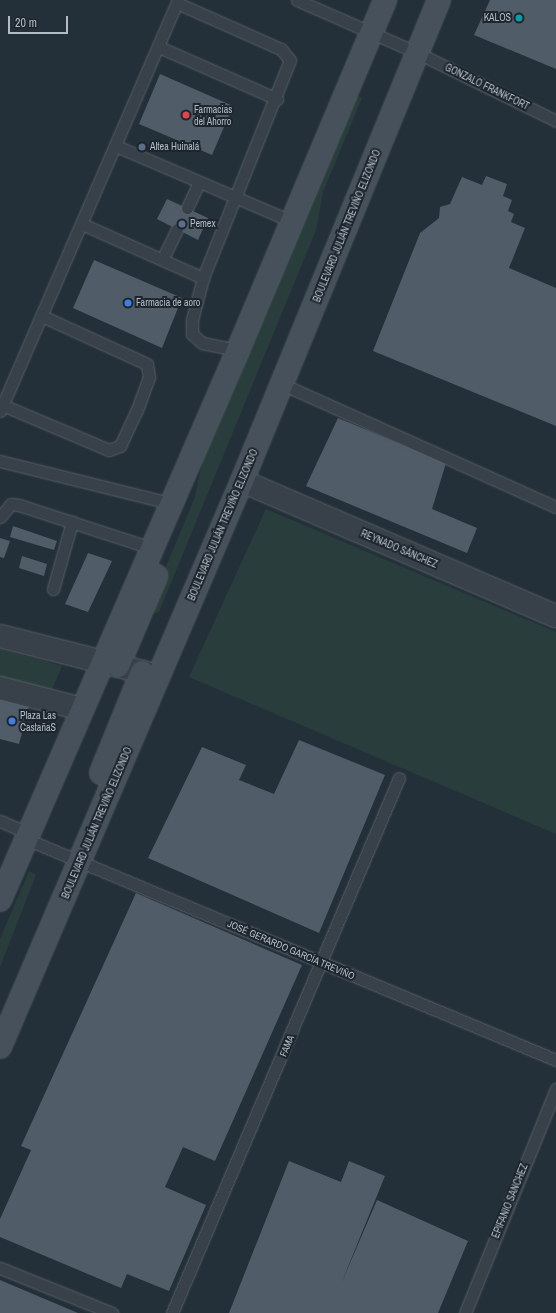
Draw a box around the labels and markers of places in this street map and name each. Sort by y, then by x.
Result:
place label: KALOS [484,12,511,24]
marker: KALOS [514,13,524,23]
place label: Farmacias del Ahorro [194,103,232,126]
marker: Farmacias del Ahorro [181,110,191,120]
place label: Altea Huinalá [150,141,199,153]
marker: Altea Huinalá [137,142,147,152]
place label: Pemex [190,218,216,230]
marker: Pemex [177,219,187,229]
place label: Farmacia de aoro [136,297,200,309]
marker: Farmacia de aoro [123,298,133,308]
place label: Plaza Las CastañaS [20,709,56,732]
marker: Plaza Las CastañaS [7,716,17,726]

